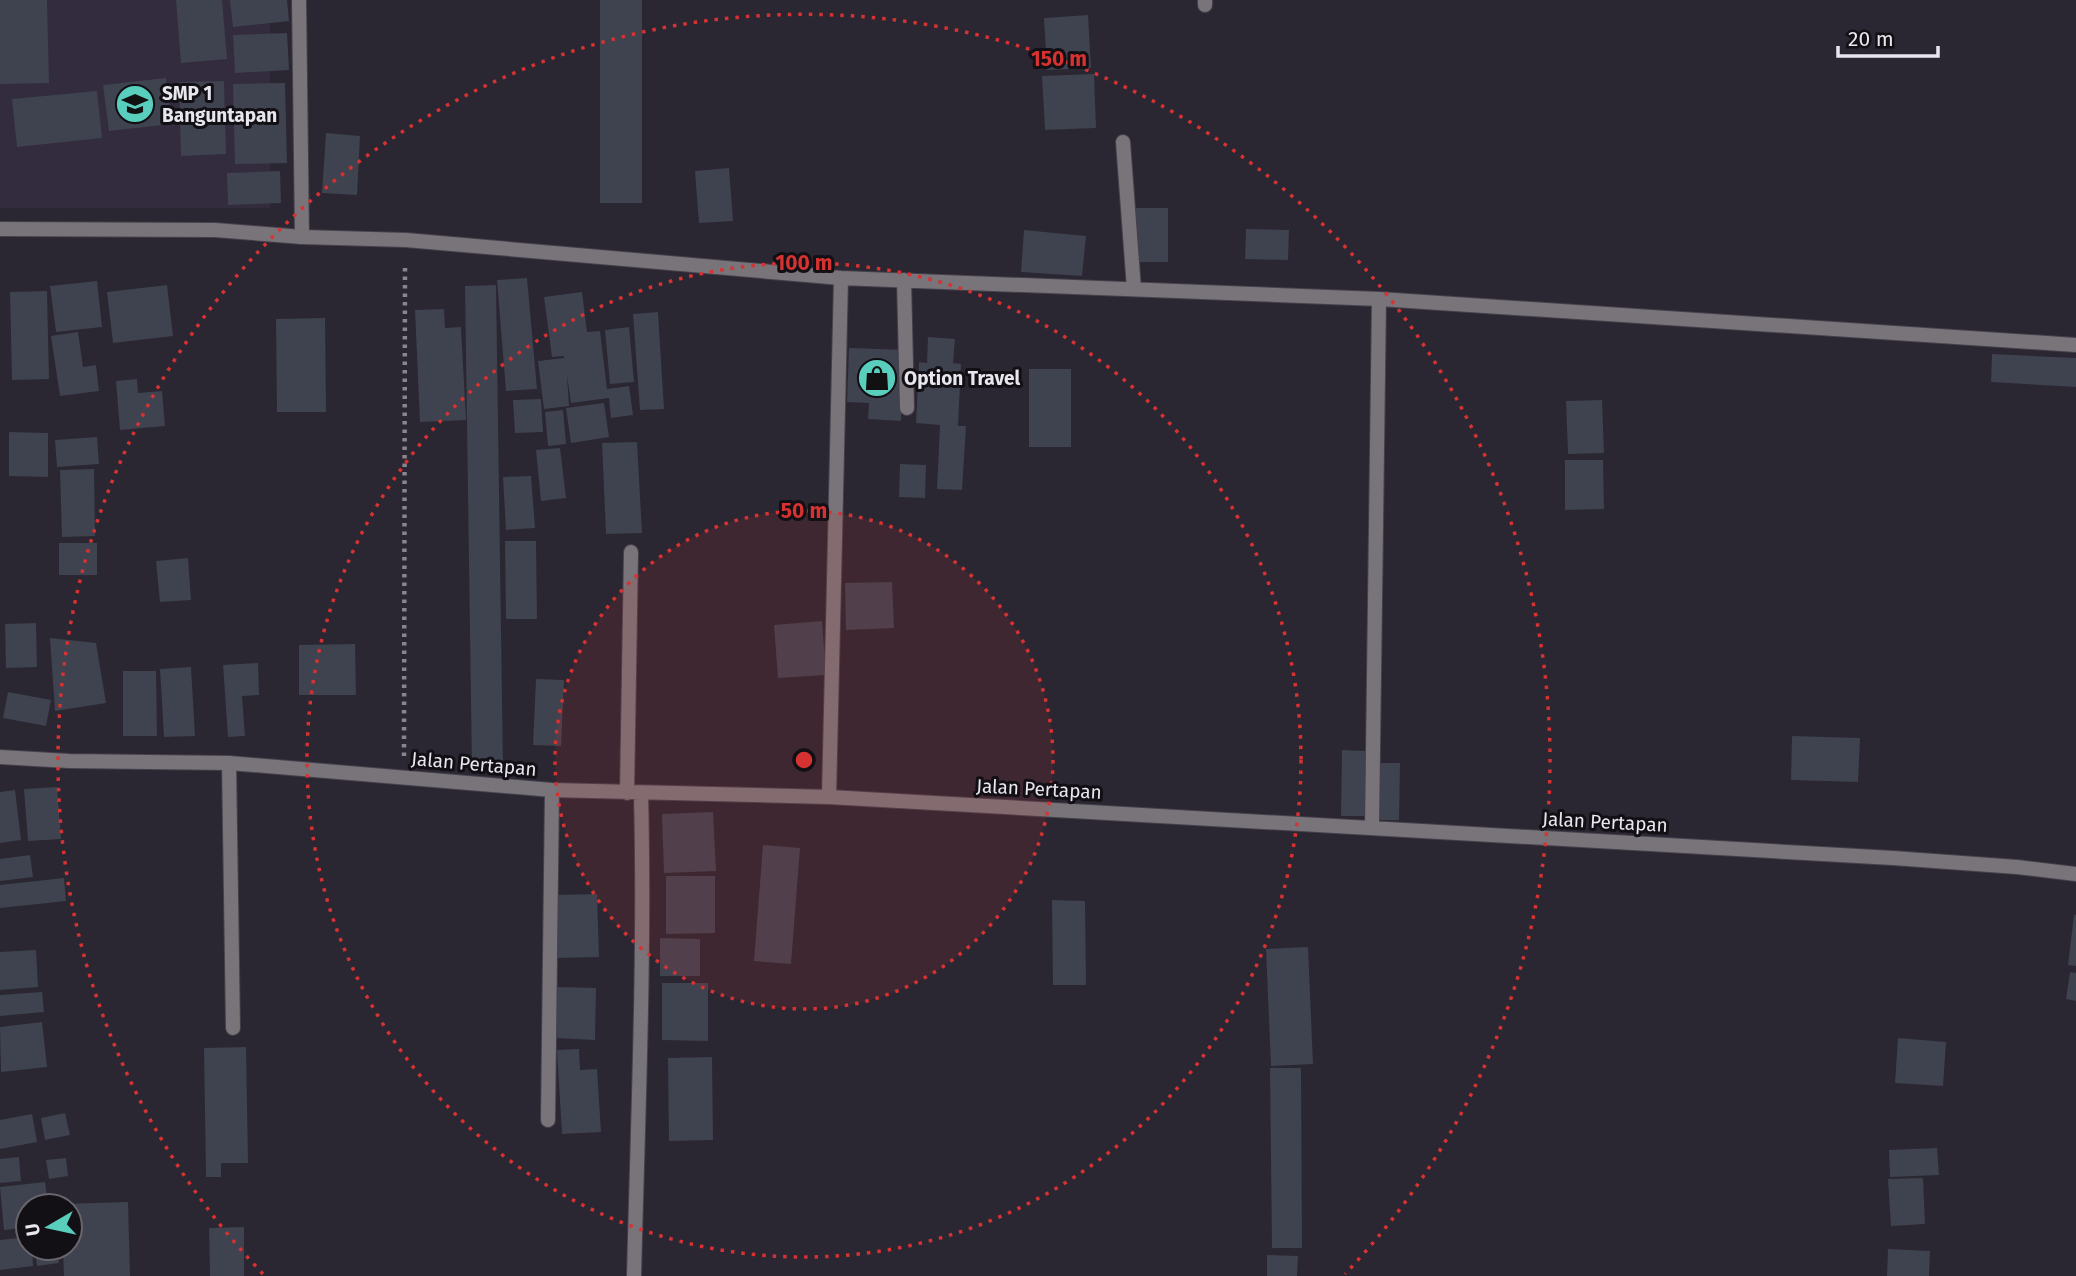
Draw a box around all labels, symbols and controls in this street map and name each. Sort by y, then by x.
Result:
scale bar [1838,14,1938,58]
text: 20 m [1848,26,1894,52]
text: 150 m [1031,46,1087,72]
place label: SMP 1 Banguntapan [162,82,277,127]
school or university icon: SMP 1 Banguntapan [114,83,156,125]
text: 100 m [775,250,833,276]
shop icon: Option Travel [856,357,898,399]
place label: Option Travel [904,367,1021,390]
text: 50 m [781,498,827,524]
street label: Jalan Pertapan [410,747,538,781]
centre of rings [792,748,816,772]
street label: Jalan Pertapan [976,774,1102,804]
street label: Jalan Pertapan [1542,807,1668,837]
north arrow [14,1192,84,1262]
text: U [20,1222,45,1237]

